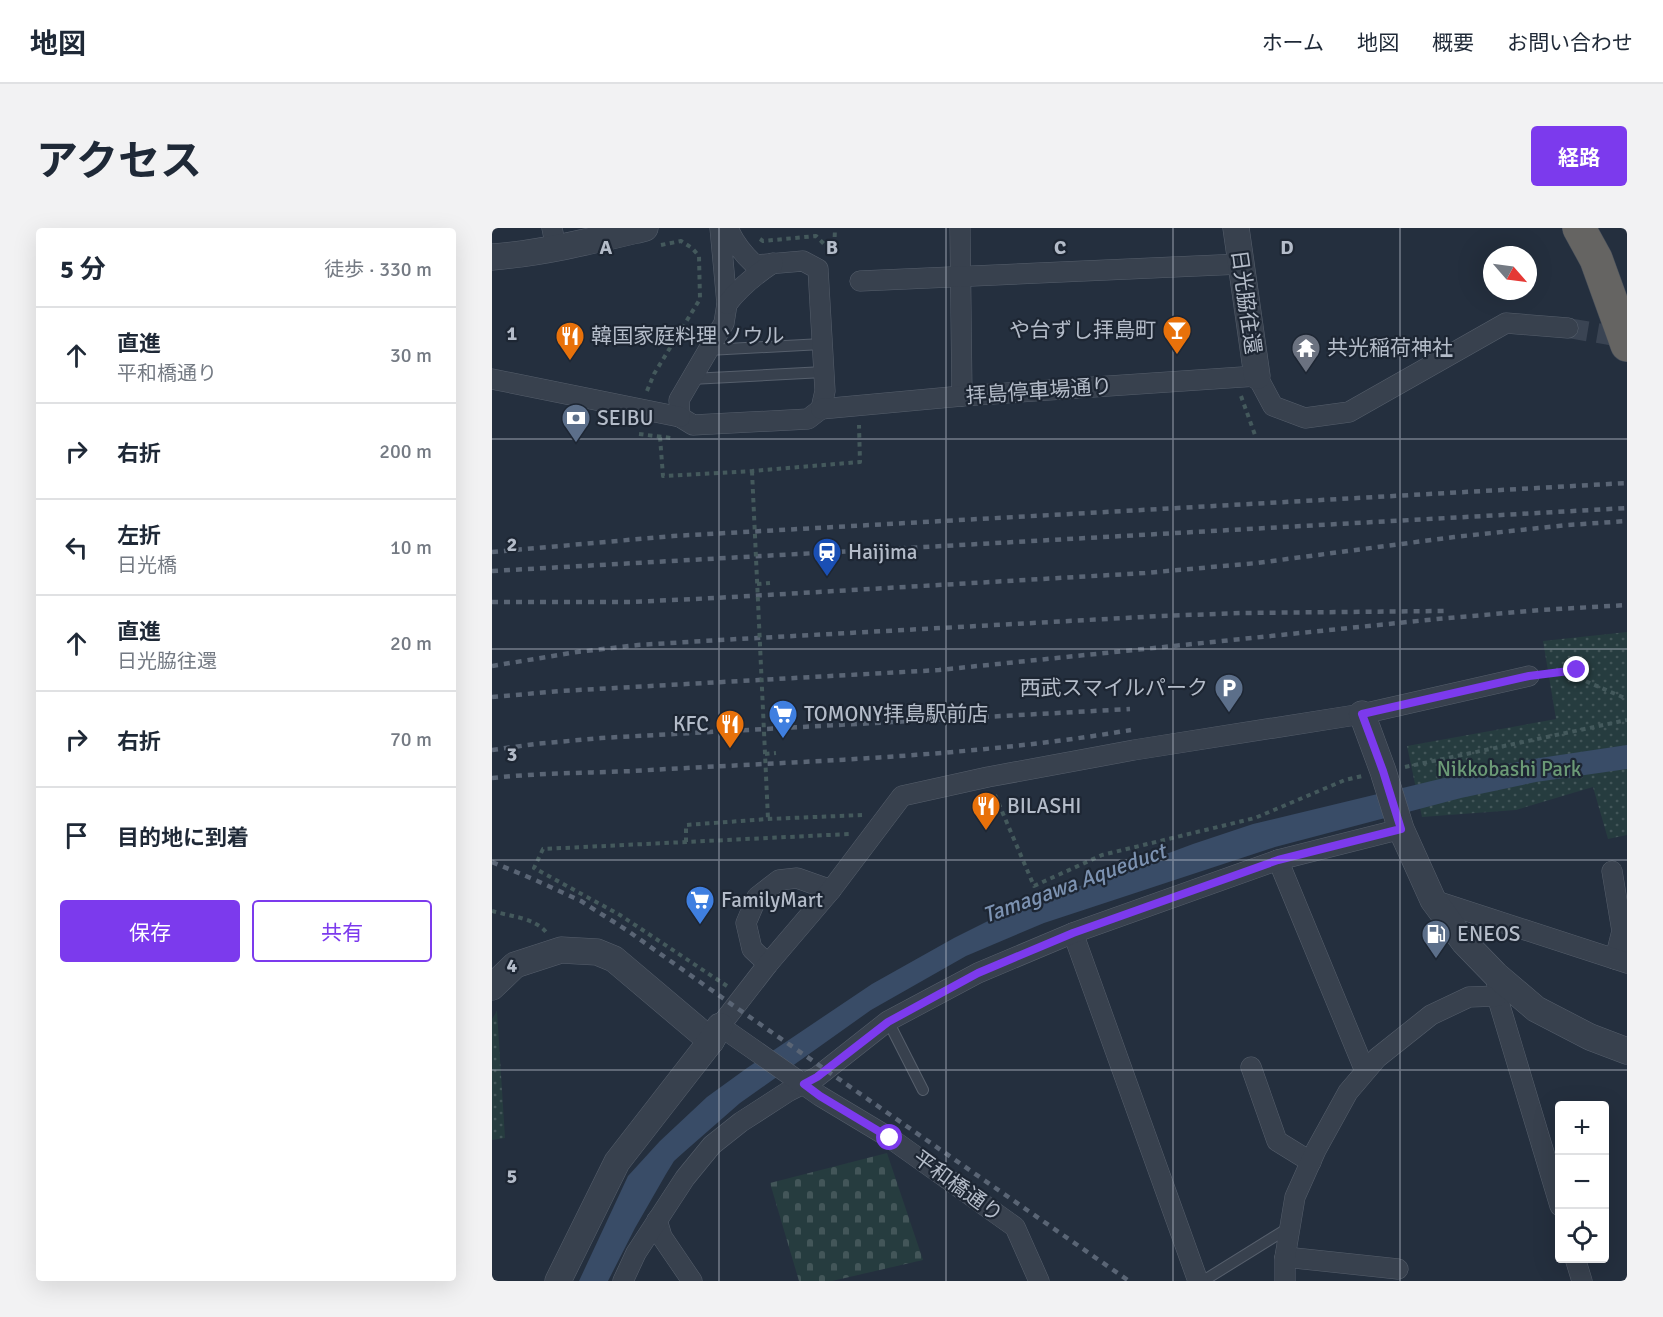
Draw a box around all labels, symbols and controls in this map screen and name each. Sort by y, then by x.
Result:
text: 地図 [30,27,86,61]
text: ホーム [1262,30,1324,56]
text: 地図 [1357,30,1399,56]
text: 概要 [1432,30,1474,56]
text: お問い合わせ [1507,30,1633,56]
button: 経路 [1531,126,1627,186]
text: アクセス [36,136,202,187]
text: A [600,235,613,260]
text: B [826,235,838,260]
text: C [1054,235,1066,260]
text: D [1280,235,1294,260]
north arrow [1483,246,1537,300]
street label: 日光脇往還 [1226,248,1266,356]
text: 5 分 [60,254,106,286]
text: 徒歩 · 330 m [324,257,432,282]
bar icon: や台ずし拝島町 [1161,314,1193,356]
place label: や台ずし拝島町 [1009,317,1156,343]
restaurant icon: 韓国家庭料理 ソウル [554,320,586,362]
text: 1 [507,321,518,346]
place label: 韓国家庭料理 ソウル [591,323,785,349]
text: 直進 [117,330,161,357]
temple icon: 共光稲荷神社 [1290,332,1322,374]
place label: 共光稲荷神社 [1327,335,1453,361]
icon: ahead [60,339,93,372]
text: 30 m [390,343,432,368]
text: 平和橋通り [117,361,217,386]
street label: 拝島停車場通り [965,373,1113,409]
bank icon: SEIBU [560,402,592,444]
place label: SEIBU [597,405,653,431]
icon: right [60,435,93,468]
text: 200 m [379,439,432,464]
text: 右折 [117,440,161,467]
text: 左折 [117,522,161,549]
icon: left [60,531,93,564]
text: 2 [507,532,517,557]
text: 10 m [390,535,432,560]
station icon: Haijima [811,536,843,578]
place label: Haijima [848,539,917,565]
text: 日光橋 [117,553,177,578]
text: 直進 [117,618,161,645]
icon: ahead [60,627,93,660]
text: 20 m [390,631,432,656]
text: 日光脇往還 [117,649,217,674]
route end [1563,656,1589,682]
parking icon: 西武スマイルパーク [1213,672,1245,714]
place label: 西武スマイルパーク [1020,675,1208,701]
supermarket icon: TOMONY拝島駅前店 [767,698,799,740]
place label: TOMONY拝島駅前店 [804,701,988,727]
restaurant icon: KFC [714,708,746,750]
place label: KFC [673,711,709,737]
icon: right [60,723,93,756]
text: 70 m [390,727,432,752]
text: 右折 [117,728,161,755]
text: 3 [507,742,517,767]
park label: Nikkobashi Park [1437,756,1582,782]
restaurant icon: BILASHI [970,790,1002,832]
place label: BILASHI [1007,793,1081,819]
icon: arrive [60,819,93,852]
text: 目的地に到着 [117,824,249,851]
water label: Tamagawa Aqueduct [979,837,1171,929]
supermarket icon: FamilyMart [684,884,716,926]
place label: FamilyMart [721,887,823,913]
button: 保存 [60,900,240,962]
button: 共有 [252,900,432,962]
fuel station icon: ENEOS [1420,918,1452,960]
place label: ENEOS [1457,921,1520,947]
text: 4 [507,953,518,978]
map controls [1555,1101,1609,1263]
button: + [1555,1101,1609,1155]
route start [876,1124,902,1150]
street label: 平和橋通り [908,1145,1008,1227]
button: − [1555,1155,1609,1209]
text: 5 [507,1164,517,1189]
button: locate [1555,1209,1609,1263]

